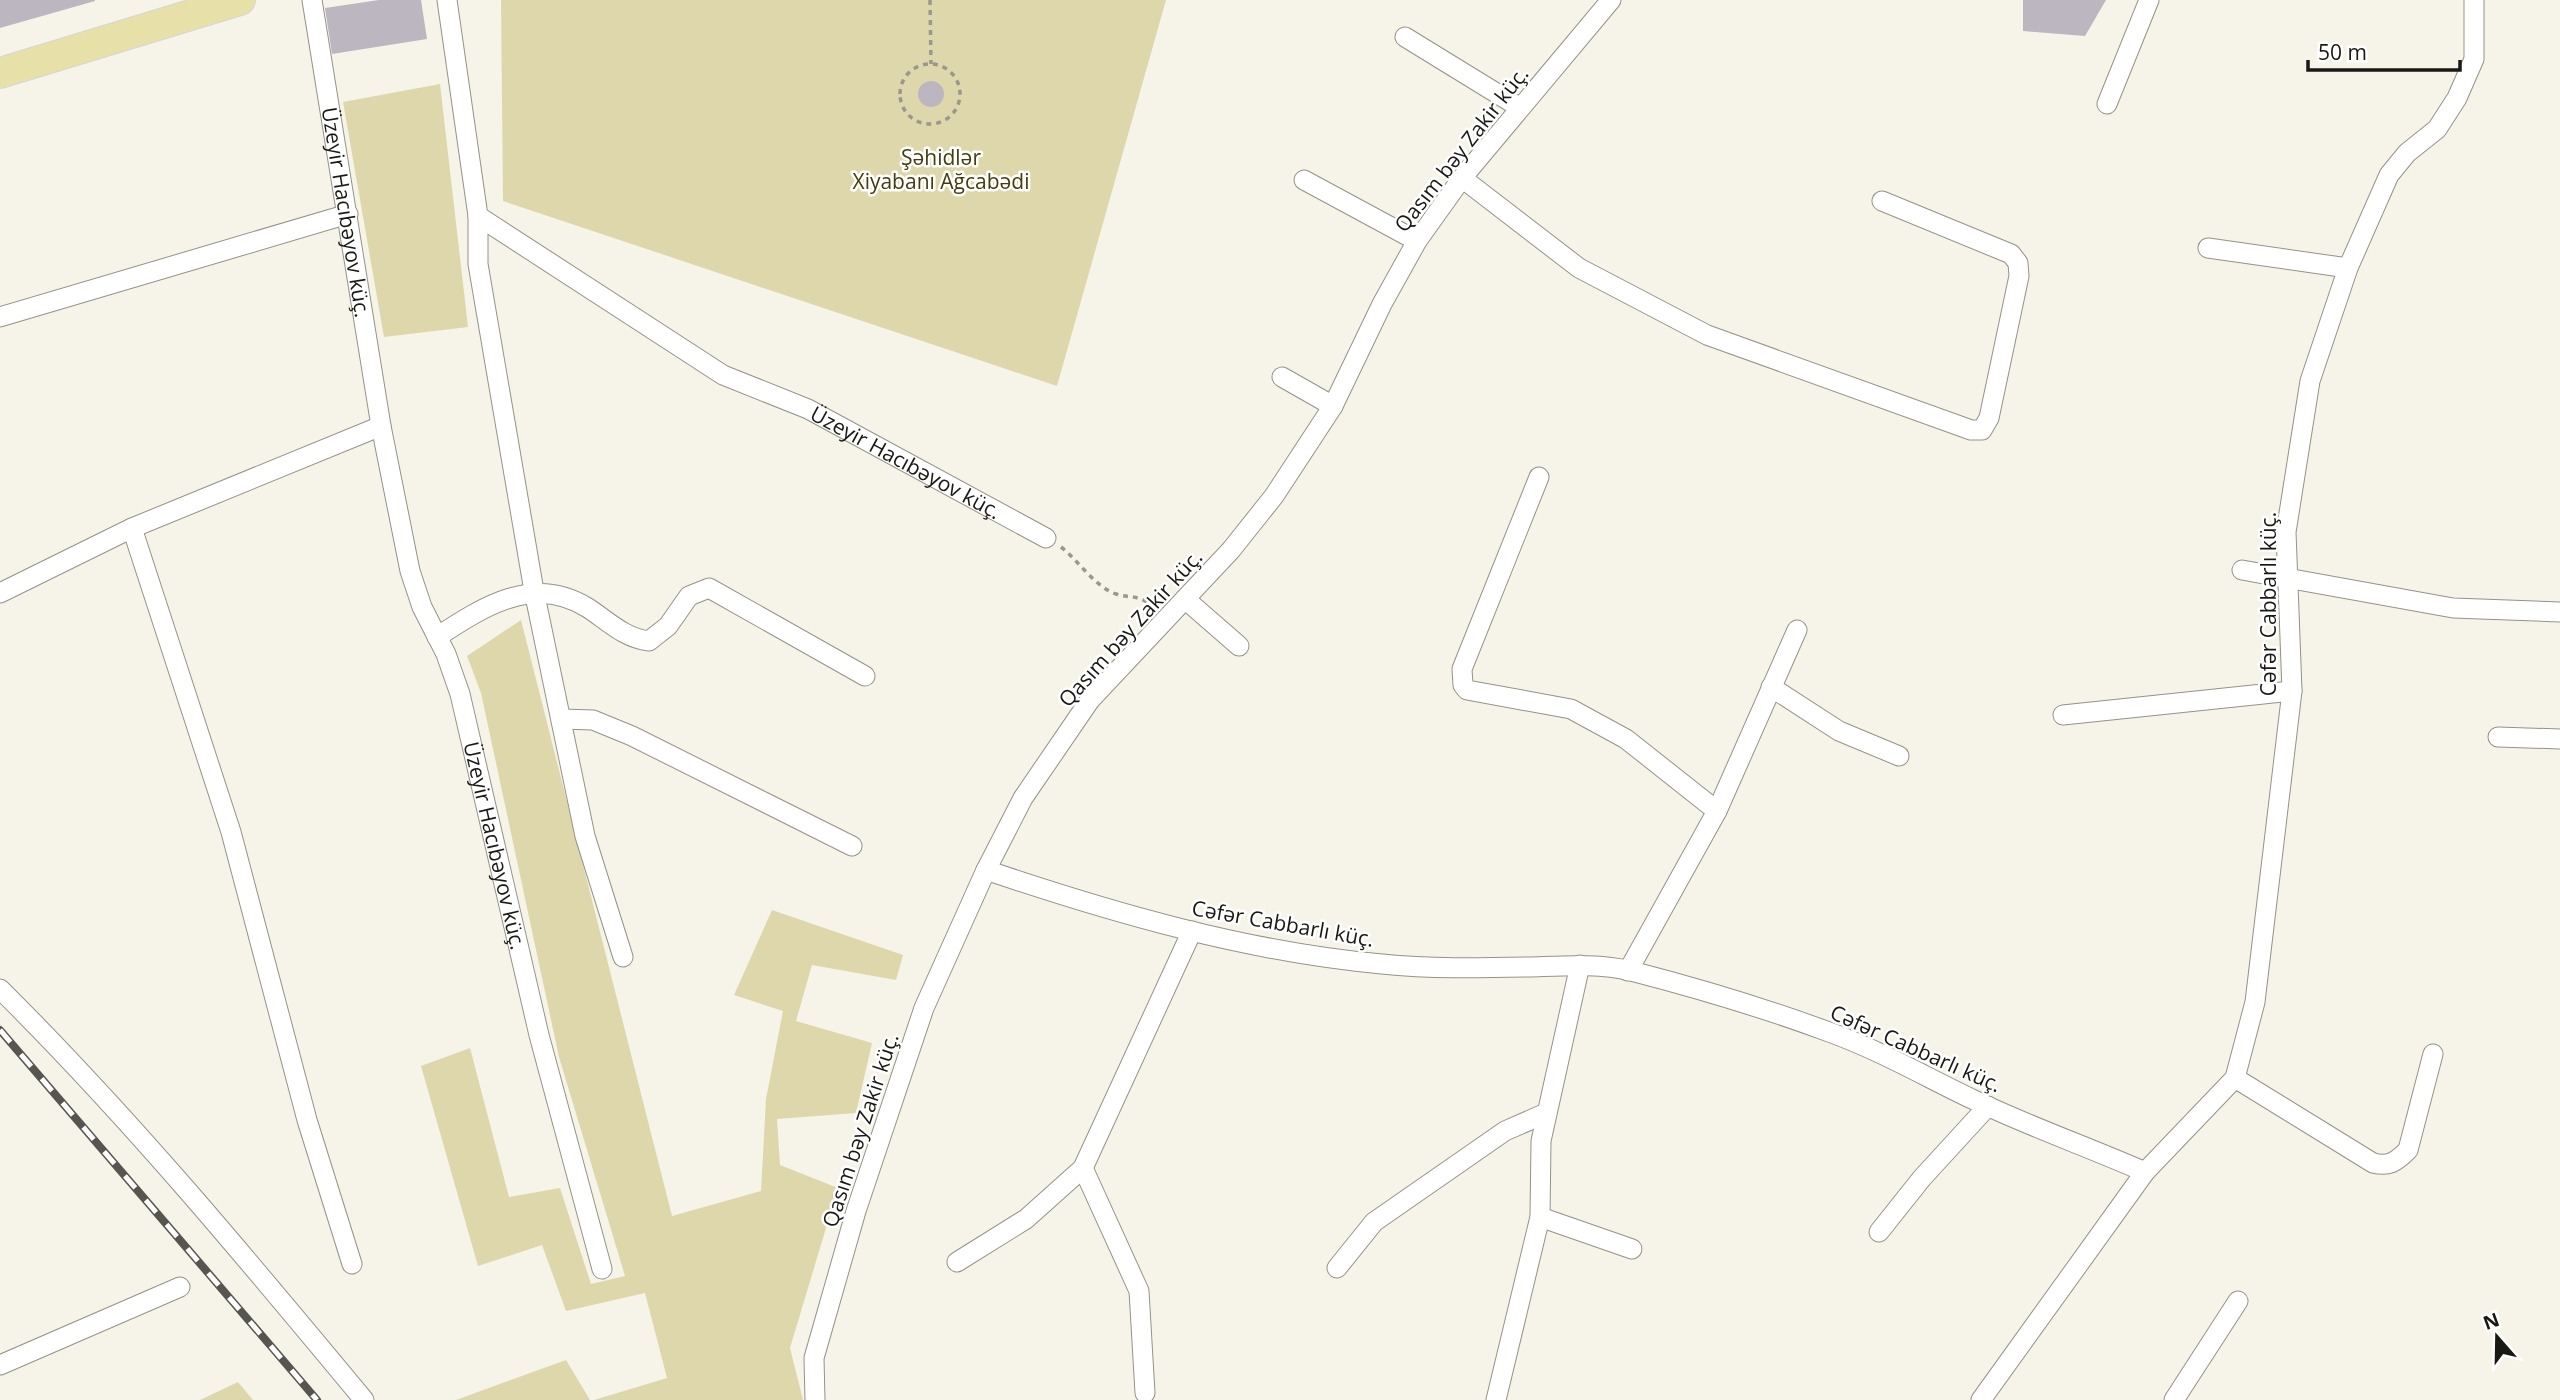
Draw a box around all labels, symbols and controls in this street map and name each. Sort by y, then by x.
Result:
scale bar [2308,28,2460,72]
text: 50 m [2318,38,2367,66]
street label: Qasım bəy Zakir küç. [1388,61,1534,237]
street label: Üzeyir Hacıbəyov küç. [316,105,377,319]
park label: Şəhidlər Xiyabanı Ağcabədi [853,143,1029,195]
street label: Üzeyir Hacıbəyov küç. [806,399,1006,525]
street label: Cəfər Cabbarlı küç. [2254,512,2282,696]
street label: Qasım bəy Zakir küç. [1052,543,1208,713]
street label: Üzeyir Hacıbəyov küç. [457,739,533,952]
street label: Cəfər Cabbarlı küç. [1190,893,1376,953]
street label: Cəfər Cabbarlı küç. [1826,998,2006,1098]
street label: Qasım bəy Zakir küç. [815,1029,905,1231]
north arrow [2462,1302,2532,1372]
text: N [2479,1306,2503,1336]

